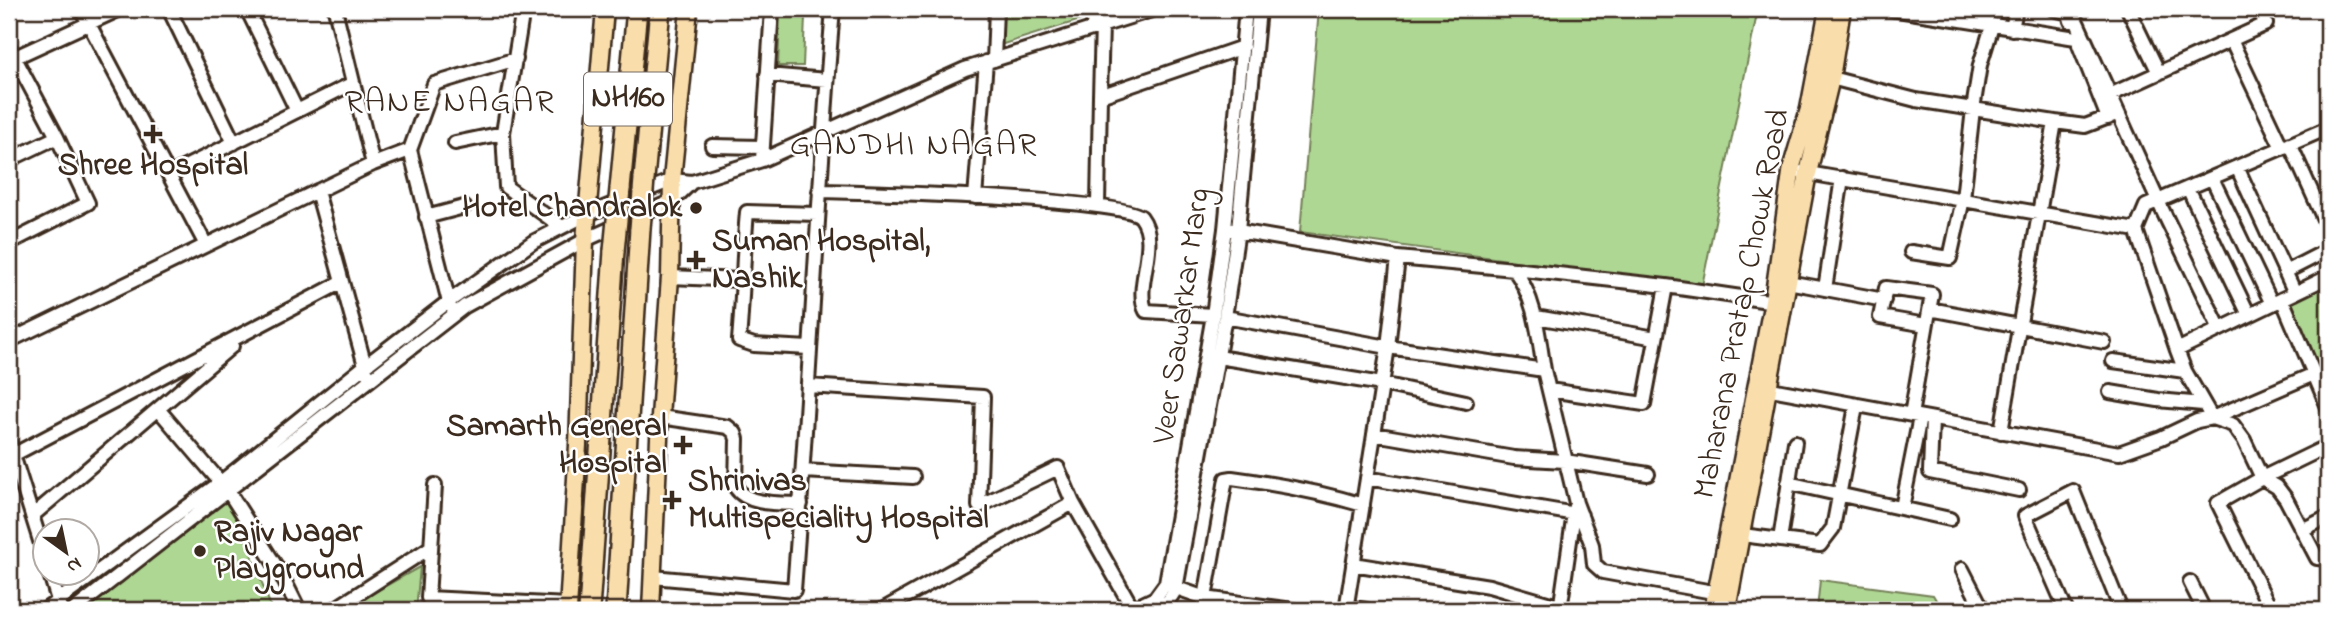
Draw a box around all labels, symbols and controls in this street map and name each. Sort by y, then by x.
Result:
road number: NH160 [584,72,672,125]
district label: RANE NAGAR [345,79,555,127]
street label: Maharana Pratap Chowk Road [1682,105,1804,503]
district label: GANDHI NAGAR [790,122,1038,170]
marker: Shree Hospital [143,124,163,144]
place label: Shree Hospital [58,143,248,190]
place label: Hotel Chandralok [462,185,683,232]
street label: Veer Sawarkar Marg [1142,185,1224,448]
marker: Hotel Chandralok [688,200,704,216]
place label: Suman Hospital, Nashik [712,219,930,303]
marker: Suman Hospital, Nashik [686,250,706,270]
place label: Samarth General Hospital [446,404,667,488]
marker: Samarth General Hospital [673,435,693,455]
place label: Shrinivas Multispeciality Hospital [688,459,989,544]
marker: Shrinivas Multispeciality Hospital [662,490,682,510]
place label: Rajiv Nagar Playground [214,510,364,595]
north arrow [32,518,102,588]
marker: Rajiv Nagar Playground [192,543,208,559]
text: N [61,549,87,579]

